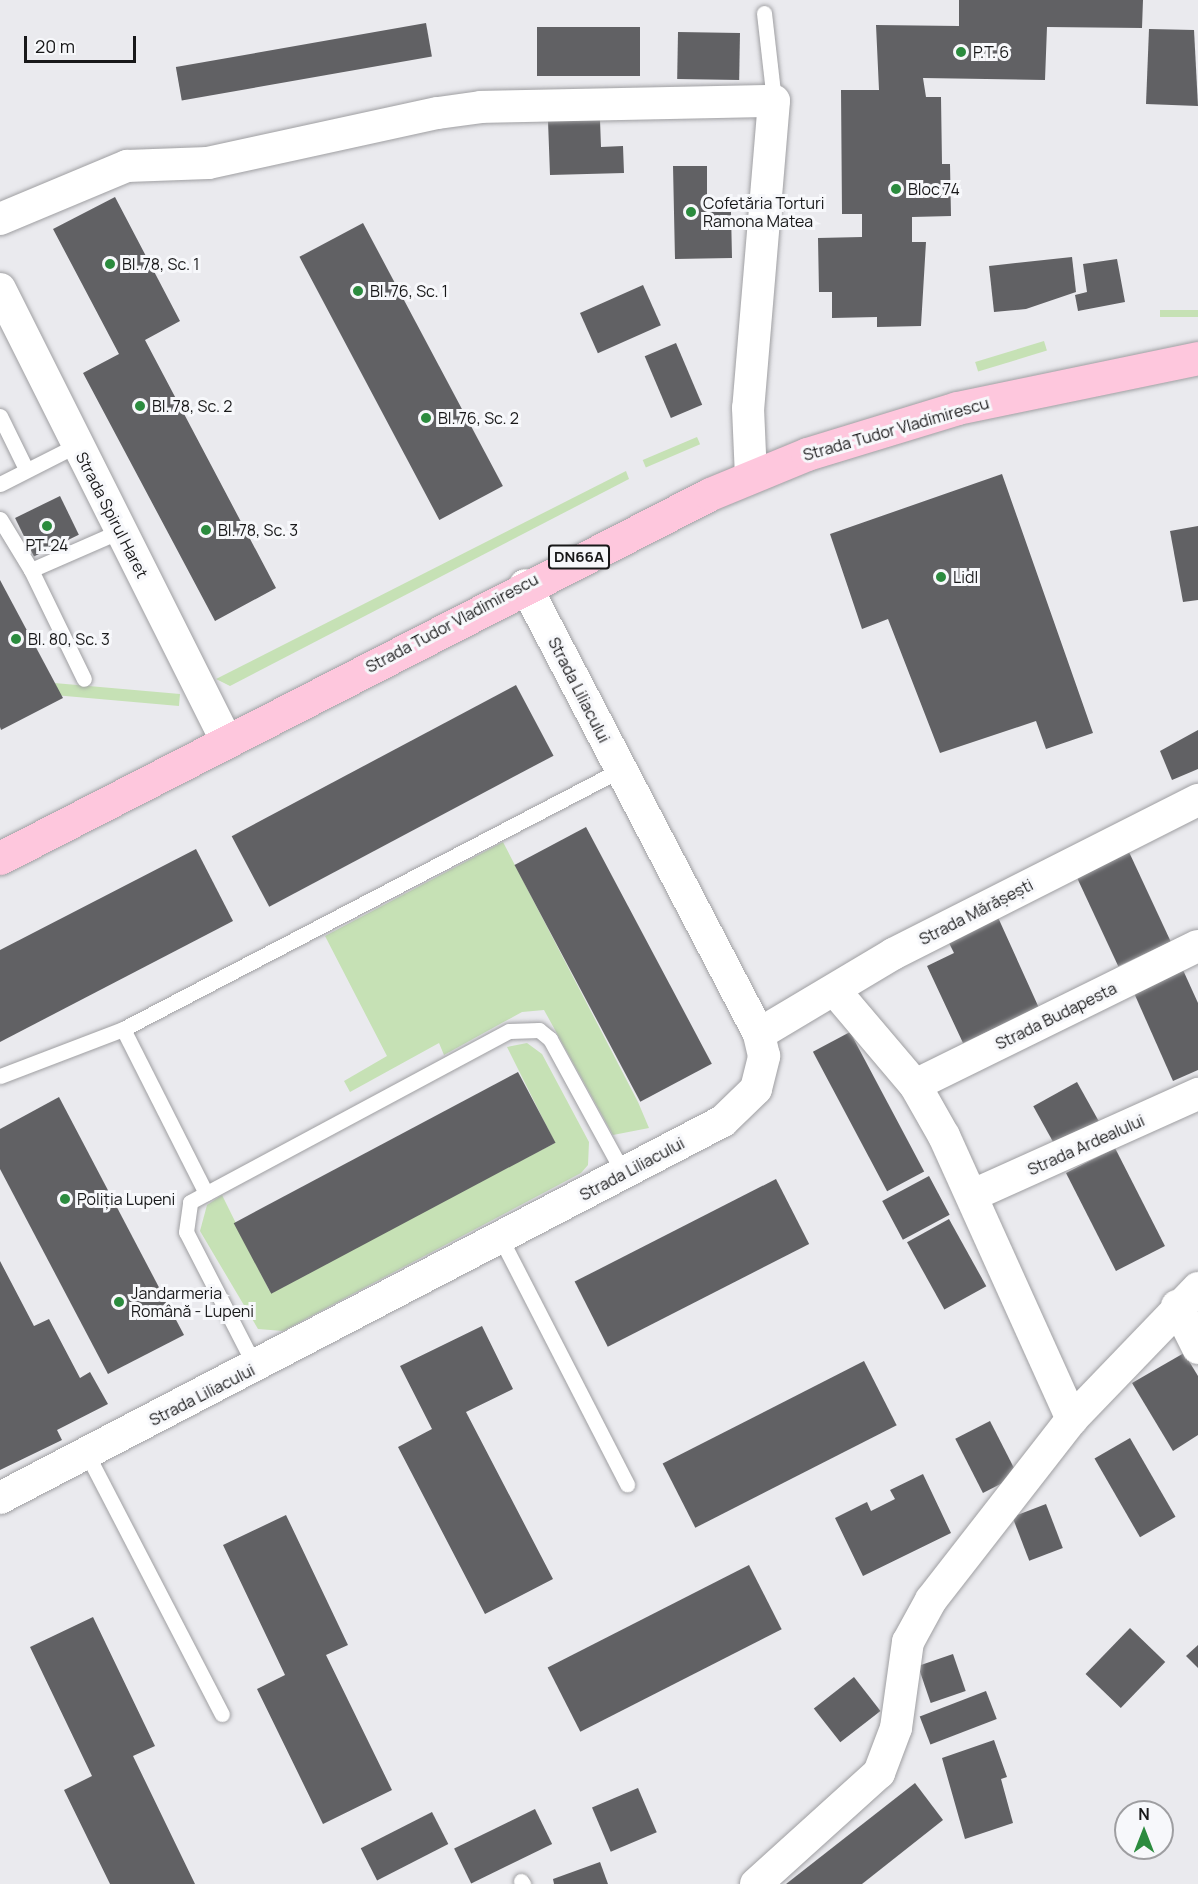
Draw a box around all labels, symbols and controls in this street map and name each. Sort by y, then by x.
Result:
scale bar [27,24,140,62]
text: 20 m [35,34,75,58]
place label: P.T. 6 [973,42,1009,62]
marker: P.T. 6 [954,45,968,59]
place label: Bloc 74 [908,179,960,199]
marker: Bloc 74 [889,182,903,196]
place label: Cofetăria Torturi Ramona Matea [703,193,824,231]
marker: Cofetăria Torturi Ramona Matea [684,205,698,219]
place label: Bl. 78, Sc. 1 [122,254,199,274]
marker: Bl. 78, Sc. 1 [103,257,117,271]
place label: Bl. 76, Sc. 1 [370,281,448,301]
marker: Bl. 76, Sc. 1 [351,284,365,298]
street label: Strada Tudor Vladimirescu [801,393,991,465]
place label: Bl. 78, Sc. 2 [152,396,232,416]
marker: Bl. 78, Sc. 2 [133,399,147,413]
place label: Bl. 76, Sc. 2 [438,408,519,428]
marker: Bl. 76, Sc. 2 [419,411,433,425]
street label: Strada Spirul Haret [72,449,152,581]
marker: PT. 24 [40,519,54,533]
place label: Bl. 78, Sc. 3 [218,520,298,540]
marker: Bl. 78, Sc. 3 [199,523,213,537]
place label: PT. 24 [25,535,69,555]
road number: DN66A [548,545,610,569]
place label: Lidl [953,567,978,587]
street label: Strada Tudor Vladimirescu [362,569,542,677]
marker: Lidl [934,570,948,584]
place label: Bl. 80, Sc. 3 [28,629,110,649]
marker: Bl. 80, Sc. 3 [9,632,23,646]
street label: Strada Liliacului [544,634,614,746]
street label: Strada Mărășești [916,875,1036,949]
street label: Strada Budapesta [992,978,1120,1054]
street label: Strada Ardealului [1025,1111,1147,1179]
street label: Strada Liliacului [576,1133,688,1205]
place label: Poliția Lupeni [77,1189,175,1209]
marker: Poliția Lupeni [58,1192,72,1206]
place label: Jandarmeria Română - Lupeni [131,1283,254,1321]
marker: Jandarmeria Română - Lupeni [112,1295,126,1309]
street label: Strada Liliacului [146,1360,258,1430]
north arrow [1114,1800,1174,1860]
text: N [1138,1803,1150,1825]

